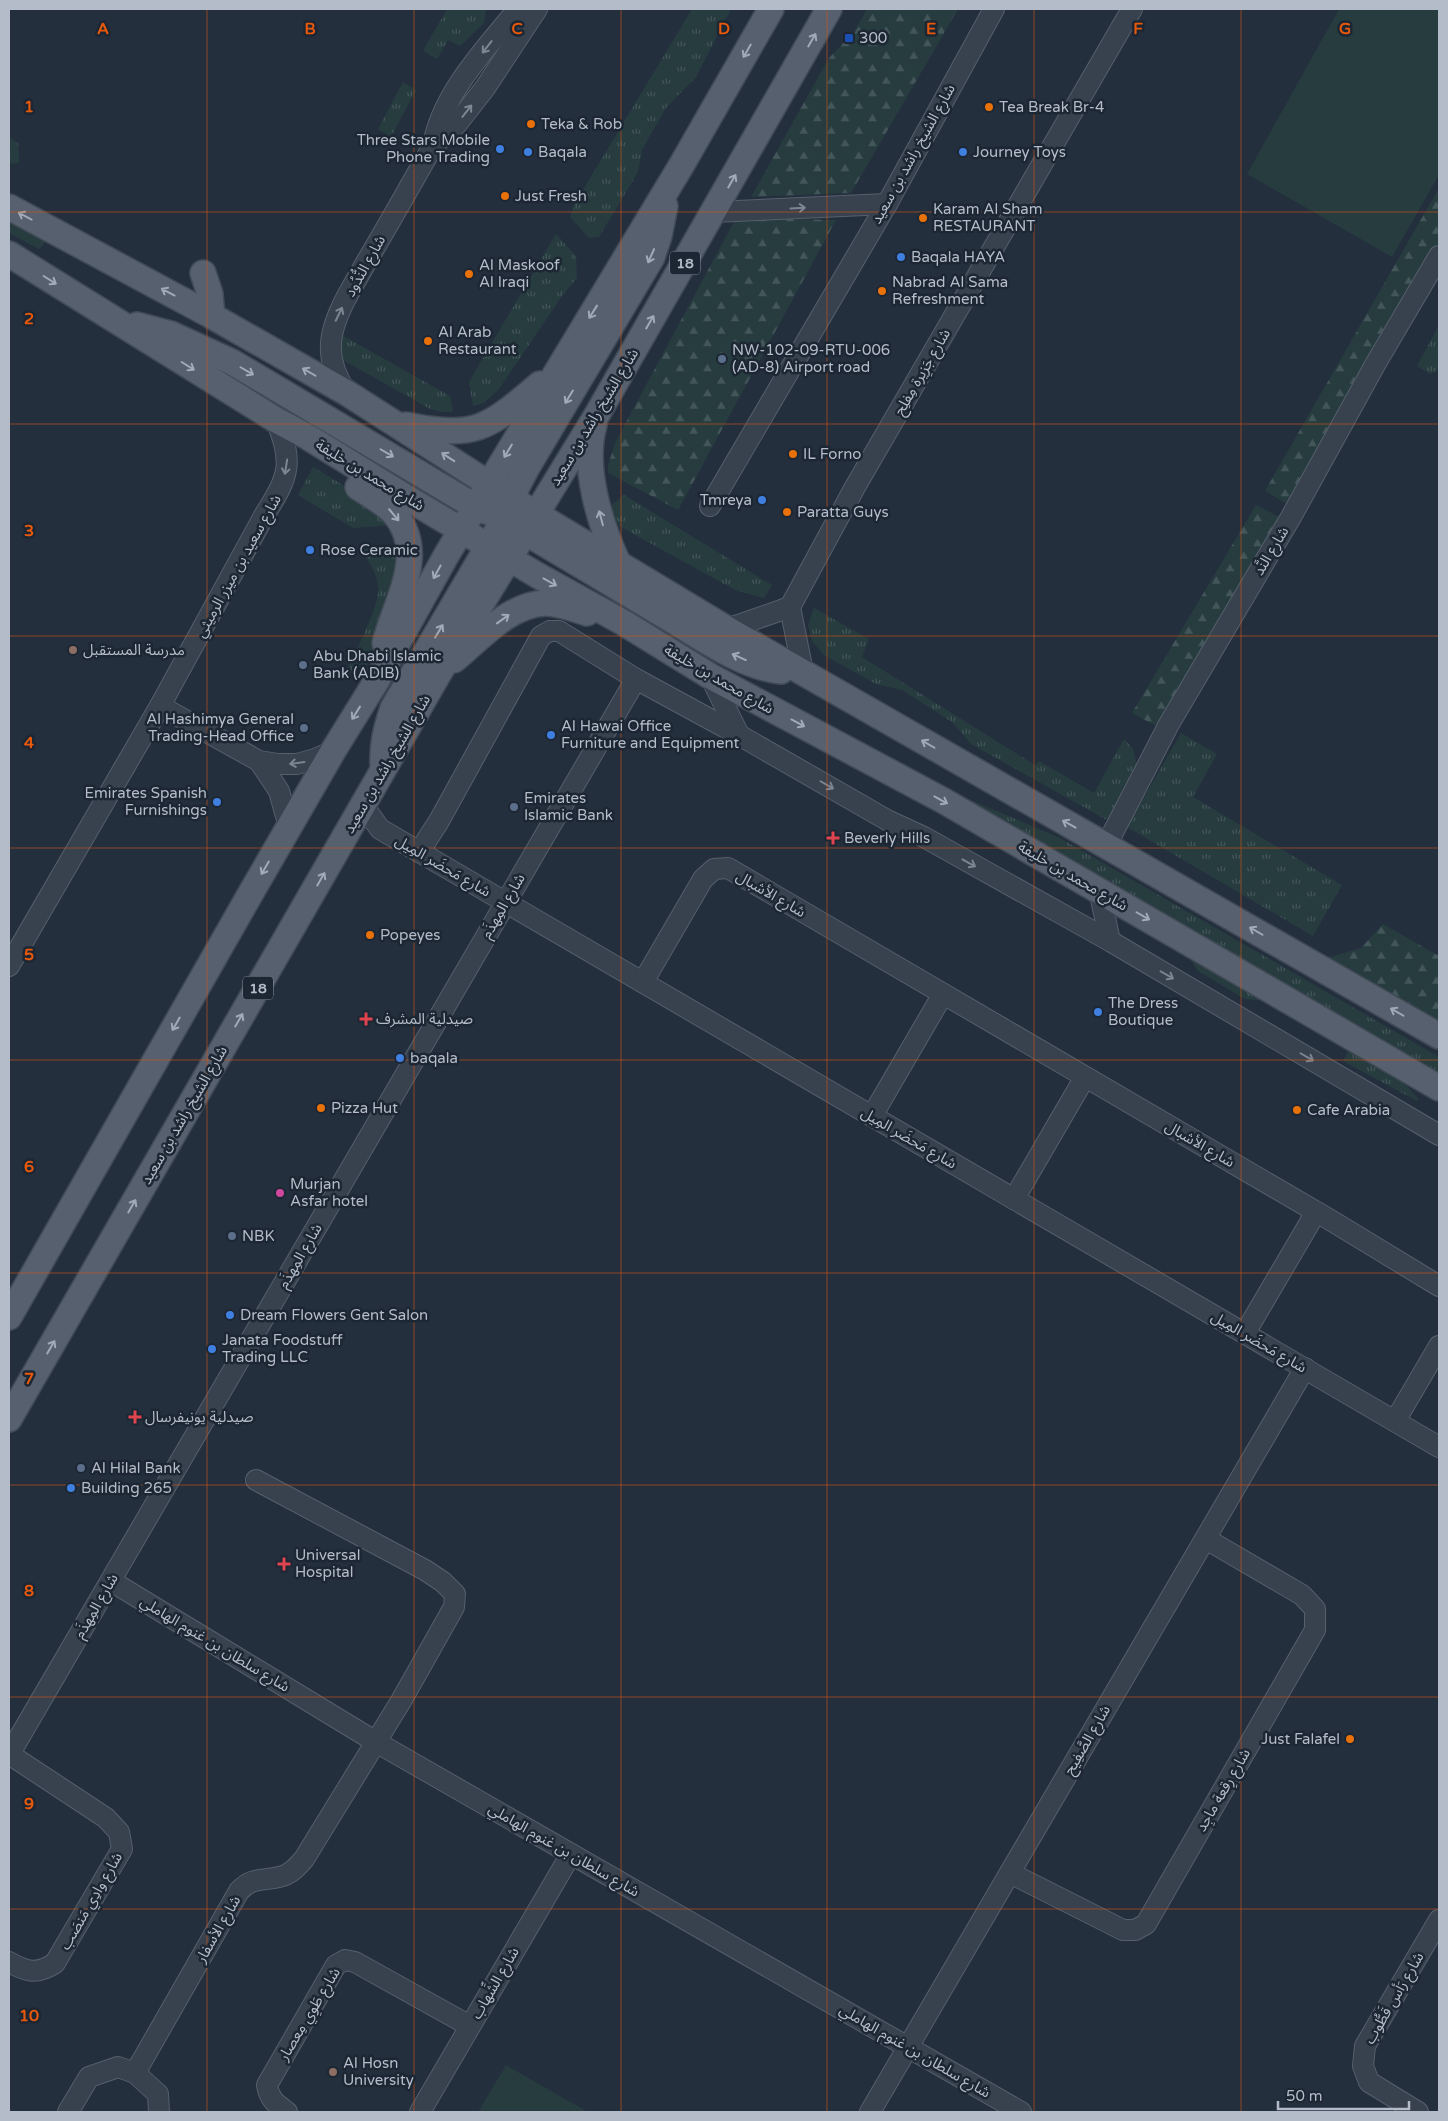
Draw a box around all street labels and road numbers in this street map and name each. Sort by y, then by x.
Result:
street label: شارع الشيخ راشد بن سعيد [867,81,962,228]
street label: شارع النُّدُود [339,231,392,301]
road number: 18 [670,252,700,274]
street label: شارع جَزِيرة مِفلِح [890,325,957,420]
street label: شارع الشيخ راشد بن سعيد [546,345,645,490]
street label: شارع محمد بن خليفة [311,435,428,517]
street label: شارع سعيد بن ميزر الرميثي [191,491,288,642]
street label: شارع النَّد [1249,523,1295,580]
street label: شارع محمد بن خليفة [659,640,777,720]
street label: شارع الشيخ راشد بن سعيد [340,691,437,838]
street label: شارع مَحضَر المِيل [391,831,494,903]
street label: شارع محمد بن خليفة [1013,837,1131,917]
street label: شارع الأشبال [732,867,809,924]
street label: شارع المِهذَم [477,870,532,943]
road number: 18 [243,976,273,1000]
street label: شارع الشيخ راشد بن سعيد [137,1042,234,1189]
street label: شارع مَحضَر المِيل [857,1103,960,1175]
street label: شارع الأشبال [1161,1117,1238,1174]
street label: شارع المِهذَم [274,1220,329,1293]
street label: شارع مَحضَر المِيل [1207,1307,1310,1379]
street label: شارع المِهذَم [70,1570,125,1643]
street label: شارع سلطان بن غنوم الهاملي [135,1592,293,1699]
street label: شارع الصَّفِيح [1060,1702,1117,1780]
street label: شارع رِقعة ماجِد [1192,1745,1257,1836]
street label: شارع سلطان بن غنوم الهاملي [484,1799,643,1903]
street label: شارع وادِي مَنصَب [56,1849,129,1954]
street label: شارع الأسفار [191,1892,247,1968]
street label: شارع الشِّهاب [465,1942,526,2024]
street label: شارع رَأس قَطُّوب [1360,1948,1430,2049]
street label: شارع طَوِي مِعصار [274,1964,347,2066]
street label: شارع سلطان بن غنوم الهاملي [835,2000,994,2104]

